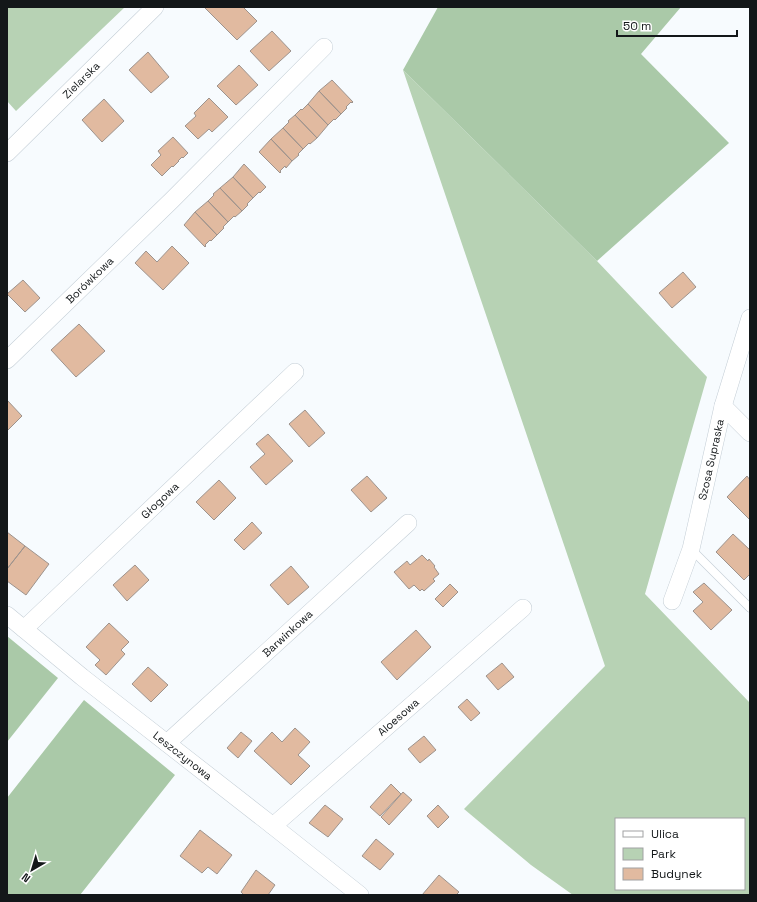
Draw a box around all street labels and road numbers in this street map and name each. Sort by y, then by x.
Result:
street label: Zielarska [60,58,103,101]
street label: Borówkowa [63,253,117,306]
street label: Szosa Supraska [695,417,727,501]
street label: Głogowa [138,479,182,522]
street label: Barwinkowa [259,606,316,660]
street label: Aloesowa [374,695,422,739]
street label: Leszczynowa [150,728,216,783]

